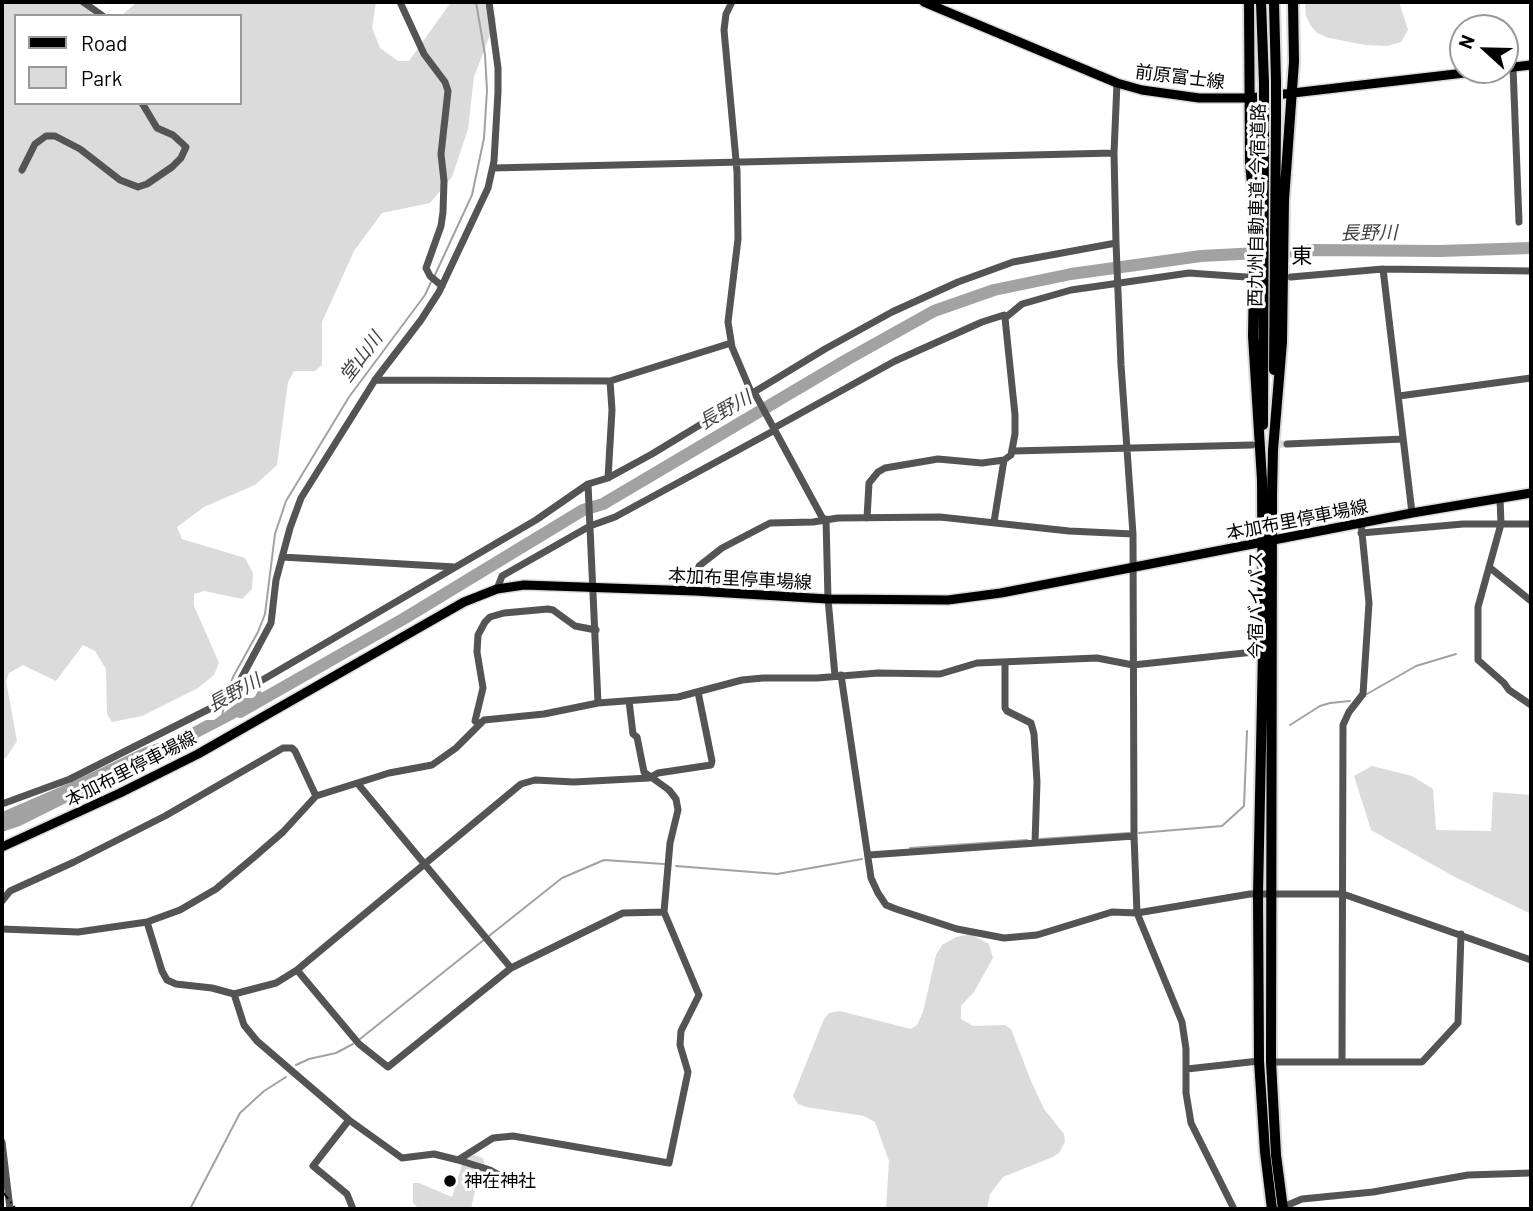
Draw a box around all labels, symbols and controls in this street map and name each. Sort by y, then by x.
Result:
legend [14,14,242,105]
north arrow [1449,14,1519,84]
text: Road [81,30,127,55]
text: N [1453,32,1479,52]
street label: 前原富士線 [1134,61,1226,93]
text: Park [81,65,122,90]
street label: 西九州自動車道;今宿道路 [1244,103,1270,307]
water label: 長野川 [1340,221,1398,245]
district label: 東 [1292,243,1312,269]
water label: 堂山川 [335,327,387,387]
water label: 長野川 [695,386,755,434]
street label: 本加布里停車場線 [1224,496,1370,544]
street label: 今宿バイパス [1245,551,1267,659]
street label: 本加布里停車場線 [668,564,812,594]
water label: 長野川 [204,669,264,717]
street label: 本加布里停車場線 [62,727,200,811]
place label: 神在神社 [464,1170,536,1192]
marker: 神在神社 [442,1173,458,1189]

